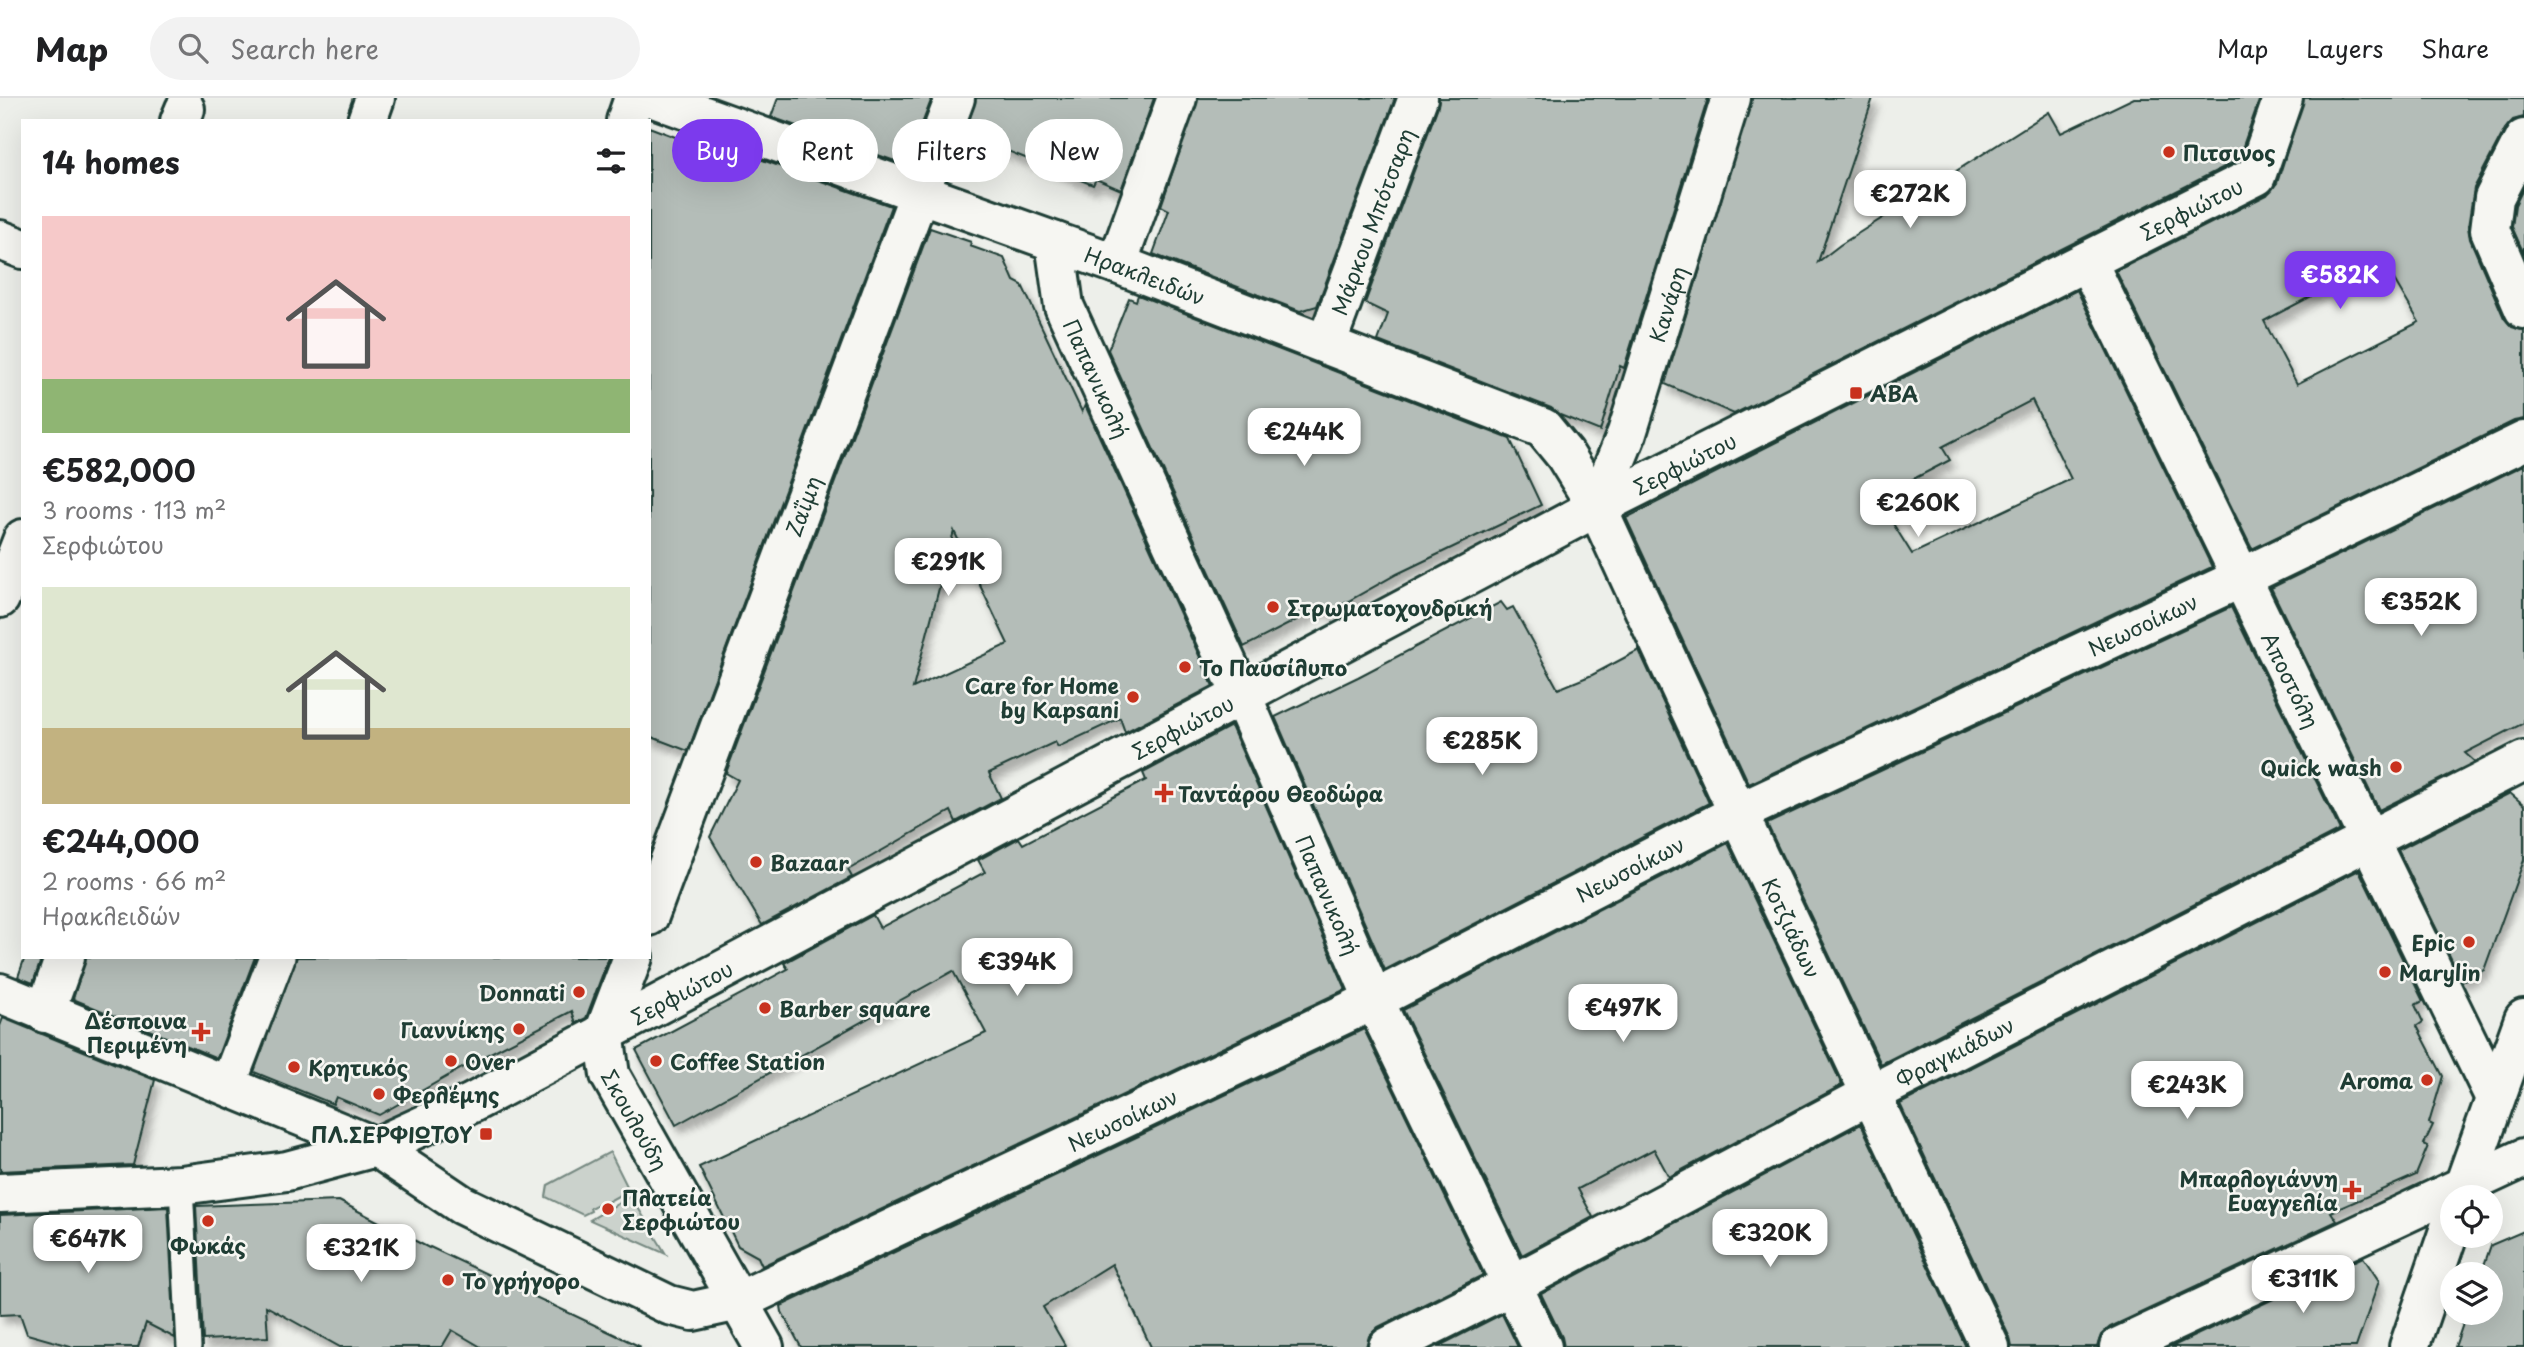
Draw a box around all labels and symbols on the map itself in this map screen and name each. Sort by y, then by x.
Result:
street label: Μάρκου Μπότσαρη [1322,123,1421,319]
place label: Πιτσινος [2183,136,2276,168]
marker: Πιτσινος [2161,144,2177,160]
street label: Σερφιώτου [2134,169,2248,248]
pin: €272K [1861,170,1959,230]
street label: Ηρακλειδών [1080,238,1210,313]
pin: €582K [2291,252,2389,311]
street label: Κανάρη [1640,262,1694,346]
street label: Παπανικολή [1056,314,1138,443]
place label: ΑΒΑ [1870,377,1919,409]
marker: ΑΒΑ [1848,385,1864,401]
pin: €244K [1255,408,1353,468]
street label: Σερφιώτου [1628,424,1742,502]
street label: Ζαΐμη [776,471,828,541]
pin: €260K [1869,480,1967,539]
pin: €291K [899,538,997,598]
pin: €352K [2372,578,2470,638]
street label: Νεωσοίκων [2082,585,2203,664]
place label: Στρωματοχονδρική [1287,591,1492,623]
marker: Στρωματοχονδρική [1265,599,1281,615]
street label: Αποστόλη [2254,626,2328,733]
place label: Το Παυσίλυπο [1199,651,1347,683]
marker: Το Παυσίλυπο [1177,659,1193,675]
place label: Care for Home by Kapsani [965,669,1119,725]
street label: Σερφιώτου [1126,686,1239,767]
marker: Care for Home by Kapsani [1125,689,1141,705]
pin: €285K [1433,718,1531,777]
place label: Quick wash [2261,751,2382,783]
marker: Quick wash [2388,759,2404,775]
place label: Ταντάρου Θεοδώρα [1178,777,1384,809]
marker: Ταντάρου Θεοδώρα [1156,785,1172,801]
street label: Νεωσοίκων [1570,827,1690,910]
street label: Παπανικολή [1288,830,1368,960]
place label: Bazaar [770,846,849,878]
marker: Bazaar [748,854,764,870]
street label: Κοτζιάδων [1755,872,1830,983]
place label: Epic [2411,926,2455,958]
marker: Epic [2461,934,2477,950]
pin: €394K [968,939,1066,998]
street label: Σερφιώτου [625,952,738,1032]
place label: Marylin [2399,956,2481,988]
marker: Marylin [2377,964,2393,980]
place label: Donnati [479,976,565,1008]
marker: Donnati [571,984,587,1000]
pin: €497K [1574,984,1672,1044]
place label: Barber square [779,992,931,1024]
marker: Barber square [757,1000,773,1016]
place label: Δέσποινα Περιμένη [85,1004,188,1060]
street label: Φραγκιάδων [1890,1008,2019,1095]
place label: Γιαννίκης [401,1013,505,1045]
marker: Γιαννίκης [511,1021,527,1037]
marker: Δέσποινα Περιμένη [193,1024,209,1040]
place label: Over [465,1045,515,1077]
place label: Coffee Station [670,1045,825,1077]
place label: Κρητικός [308,1051,408,1083]
marker: Over [443,1053,459,1069]
marker: Coffee Station [648,1053,664,1069]
marker: Κρητικός [286,1059,302,1075]
pin: €243K [2138,1062,2236,1121]
street label: Σκουλούδη [594,1063,677,1176]
place label: Aroma [2340,1064,2413,1096]
marker: Aroma [2419,1072,2435,1088]
place label: Φερλέμης [393,1078,499,1110]
street label: Νεωσοίκων [1062,1080,1183,1159]
marker: Φερλέμης [371,1086,387,1102]
place label: ΠΛ.ΣΕΡΦΙΩΤΟΥ [311,1118,472,1150]
marker: ΠΛ.ΣΕΡΦΙΩΤΟΥ [478,1126,494,1142]
place label: Μπαρλογιάννη Ευαγγελία [2179,1162,2339,1218]
place label: Πλατεία Σερφιώτου [622,1181,740,1237]
marker: Μπαρλογιάννη Ευαγγελία [2344,1182,2360,1198]
marker: Πλατεία Σερφιώτου [600,1201,616,1217]
pin: €320K [1721,1210,1819,1269]
marker: Φωκάς [200,1213,216,1229]
pin: €647K [39,1216,137,1275]
pin: €321K [312,1224,410,1284]
place label: Φωκάς [170,1229,246,1261]
pin: €311K [2254,1256,2352,1315]
place label: Το γρήγορο [462,1264,580,1296]
marker: Το γρήγορο [440,1272,456,1288]

